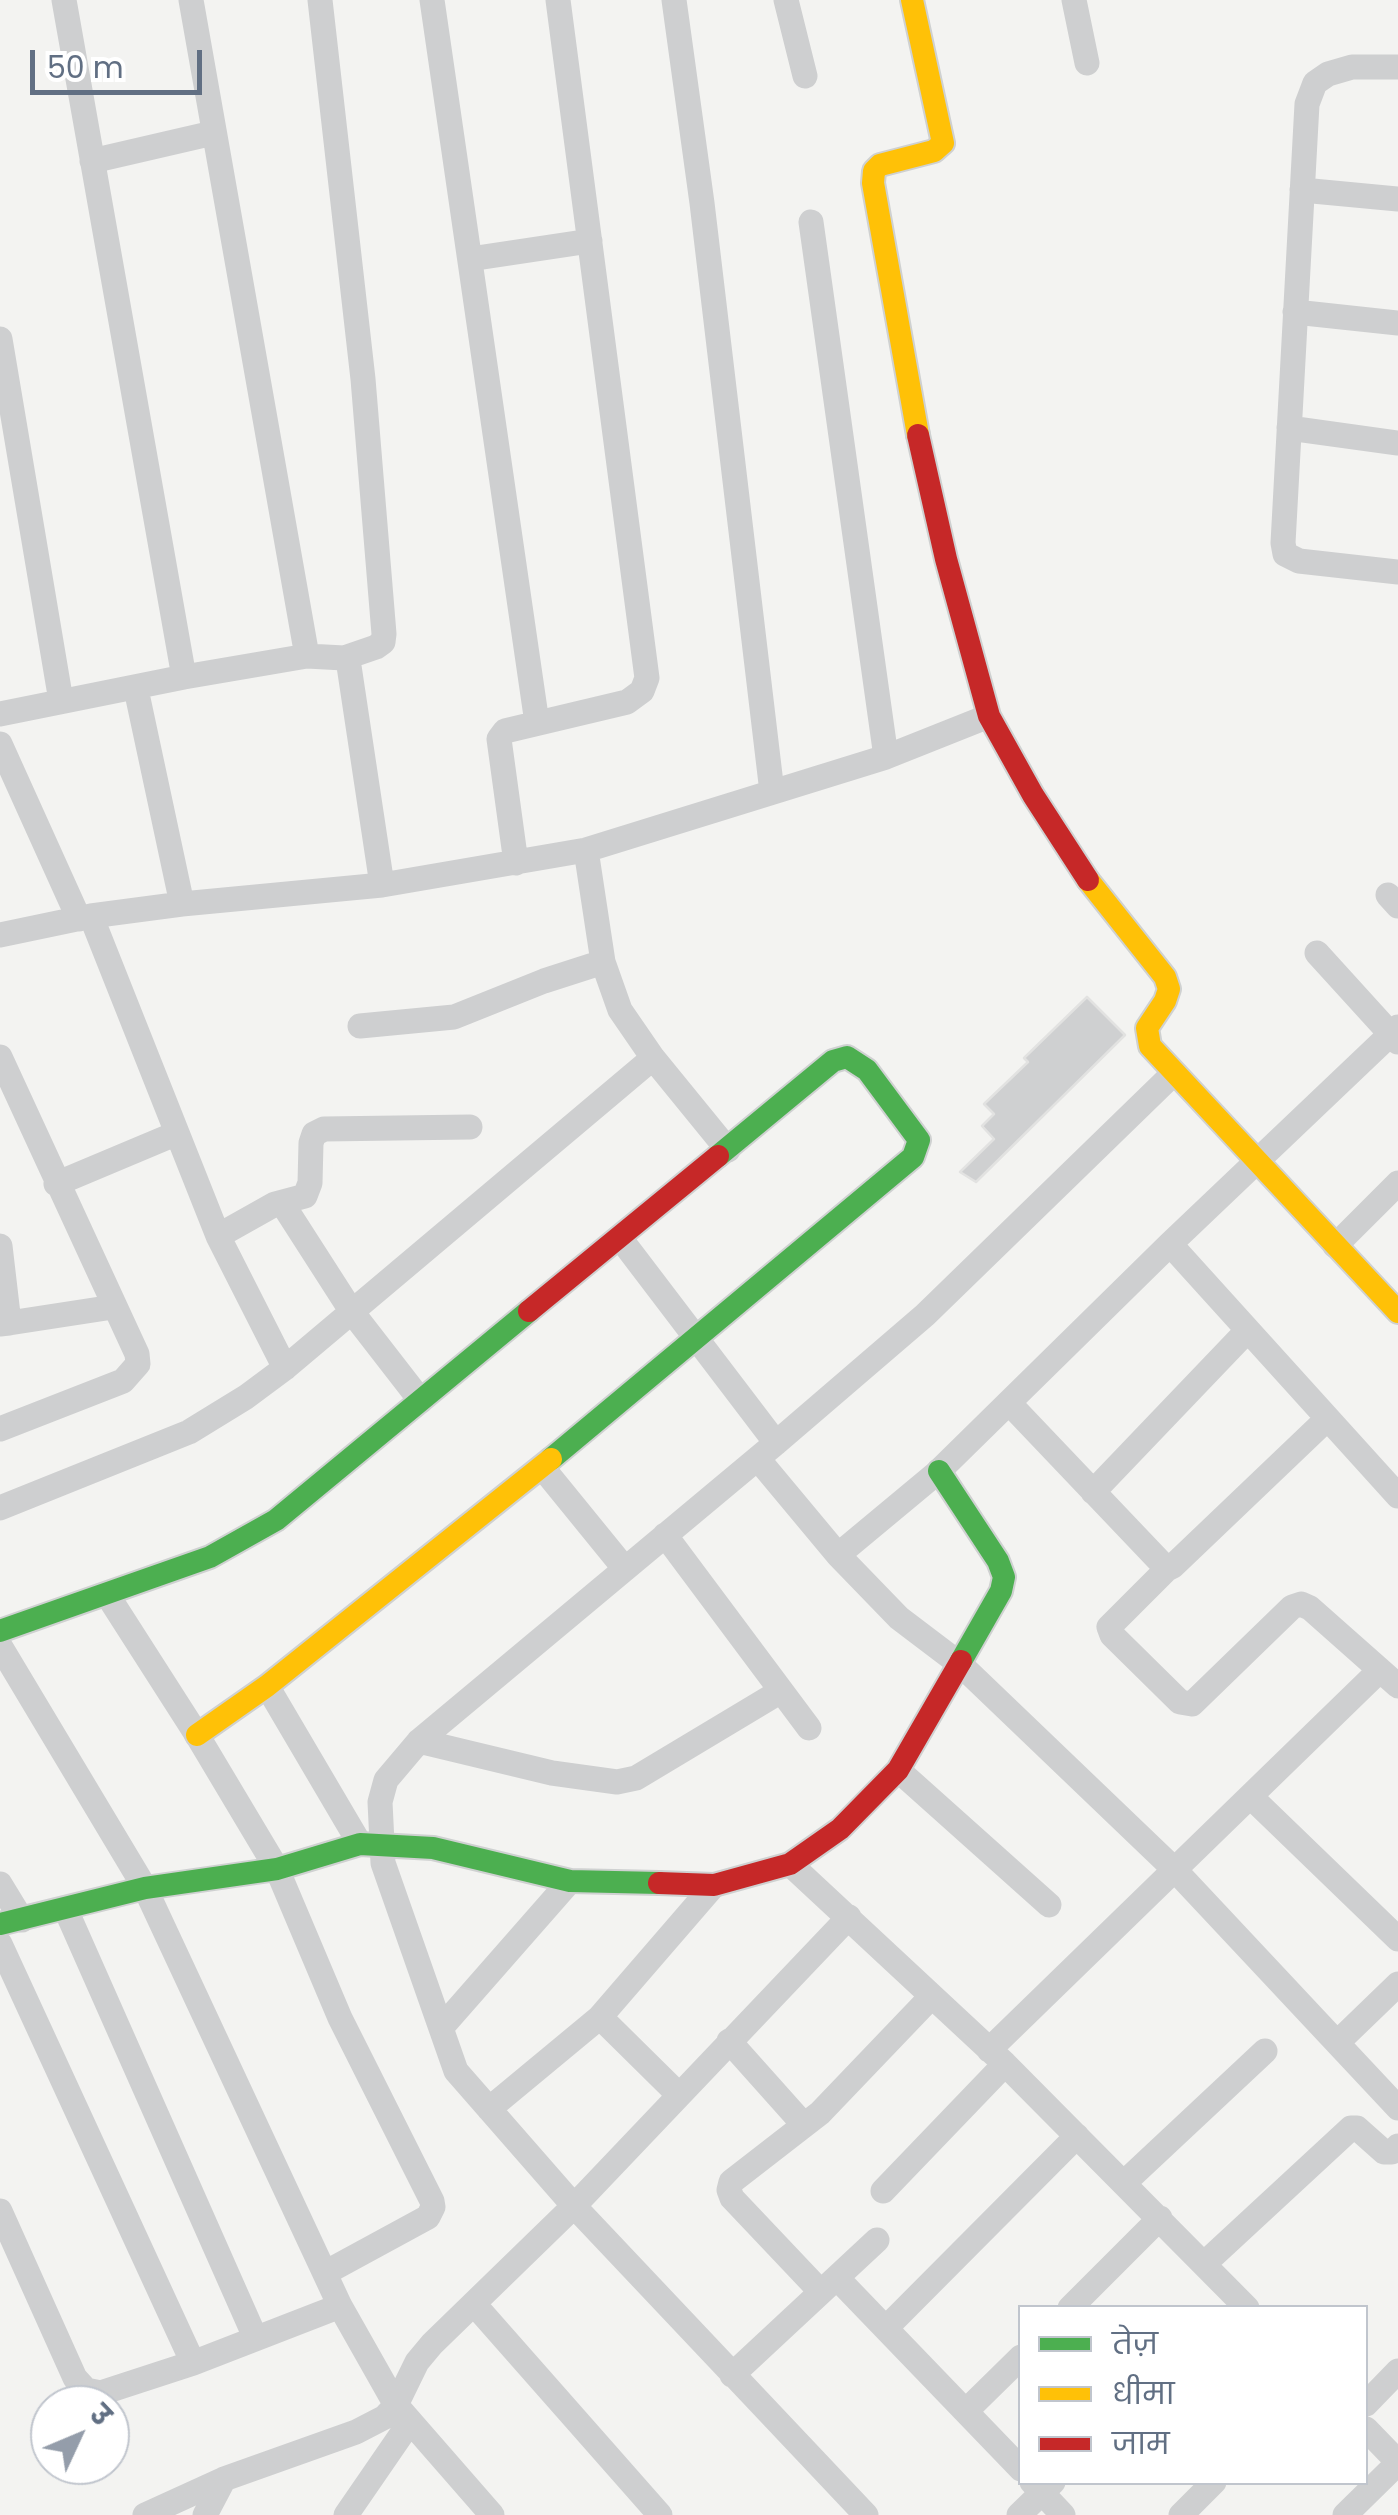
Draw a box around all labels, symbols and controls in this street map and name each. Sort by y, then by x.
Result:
scale bar [35,30,208,92]
text: 50 m [47,46,124,89]
legend [1018,2305,1368,2485]
text: तेज़ [1112,2322,1158,2365]
text: धीमा [1112,2372,1175,2415]
north arrow [30,2385,130,2485]
text: उ [81,2396,120,2434]
text: जाम [1112,2422,1170,2465]

